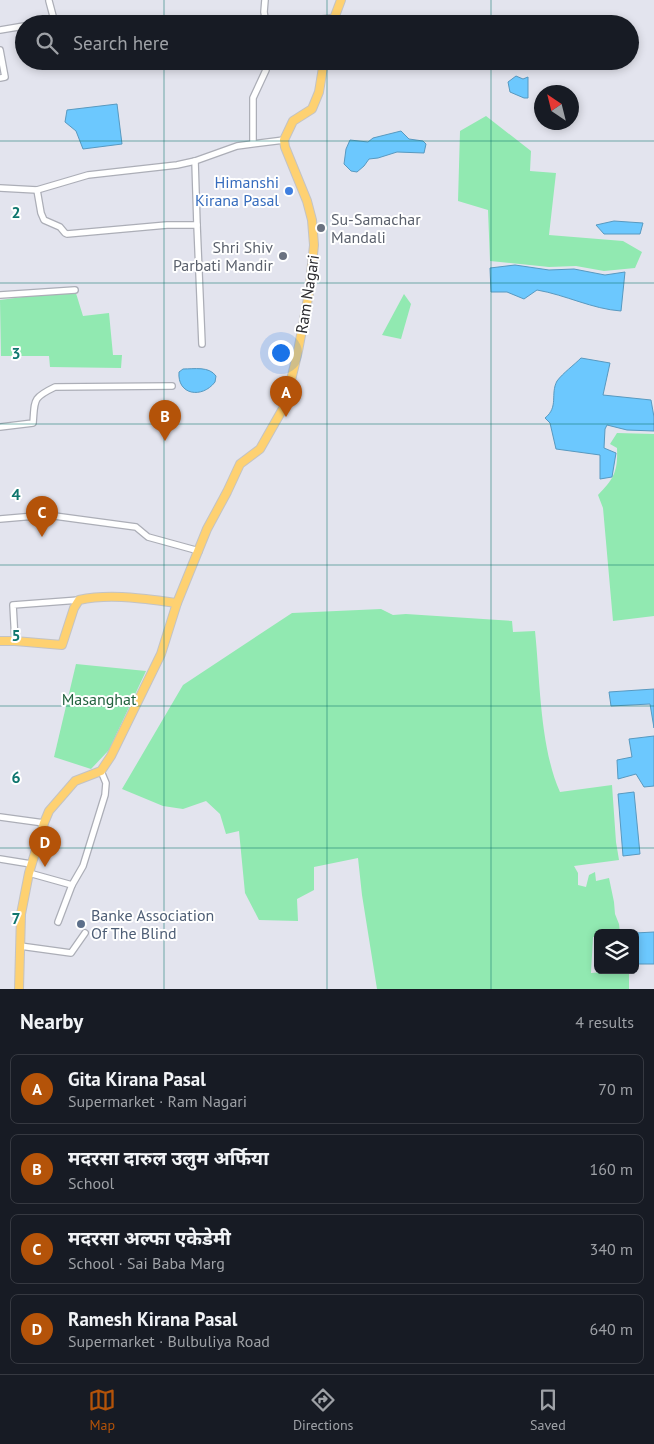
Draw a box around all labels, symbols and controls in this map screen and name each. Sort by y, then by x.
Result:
search box [15,15,639,70]
icon: search [33,29,61,57]
text: Search here [73,31,169,55]
north arrow [534,85,579,130]
place label: Himanshi Kirana Pasal [195,172,279,210]
marker: Himanshi Kirana Pasal [283,185,295,197]
text: 2 [11,202,21,222]
place label: Su-Samachar Mandali [331,209,421,247]
marker: Su-Samachar Mandali [315,222,327,234]
place label: Shri Shiv Parbati Mandir [173,237,274,275]
marker: Shri Shiv Parbati Mandir [277,250,289,262]
street label: Ram Nagari [291,253,323,335]
your location [268,340,294,366]
text: 3 [11,343,21,363]
pin: A [270,376,302,417]
pin: B [149,400,181,441]
text: 4 [11,484,21,504]
pin: C [26,496,58,537]
text: 5 [11,625,21,645]
park label: Masanghat [62,689,137,709]
text: 6 [11,767,21,787]
pin: D [29,826,61,867]
place label: Banke Association Of The Blind [91,905,214,943]
text: 7 [11,908,21,928]
marker: Banke Association Of The Blind [75,918,87,930]
map controls [594,929,639,974]
button: layers [594,929,639,974]
text: Nearby [20,1008,83,1035]
text: 4 results [575,1012,634,1032]
text: Gita Kirana Pasal [68,1067,206,1091]
text: A [32,1079,42,1099]
text: 70 m [598,1079,633,1099]
text: Supermarket · Ram Nagari [68,1091,247,1111]
text: मदरसा दारुल उलुम अर्फिया [68,1146,269,1170]
text: B [32,1159,42,1179]
text: 160 m [590,1159,633,1179]
text: School [68,1173,114,1193]
text: मदरसा अल्फा एकेडेमी [68,1226,231,1250]
text: C [33,1239,41,1259]
text: 340 m [590,1239,633,1259]
text: School · Sai Baba Marg [68,1253,225,1273]
text: Ramesh Kirana Pasal [68,1307,237,1331]
text: D [32,1319,42,1339]
text: 640 m [590,1319,633,1339]
text: Supermarket · Bulbuliya Road [68,1331,270,1351]
tab: Map [88,1386,116,1434]
tab: Directions [293,1386,353,1434]
tab: Saved [530,1386,566,1434]

